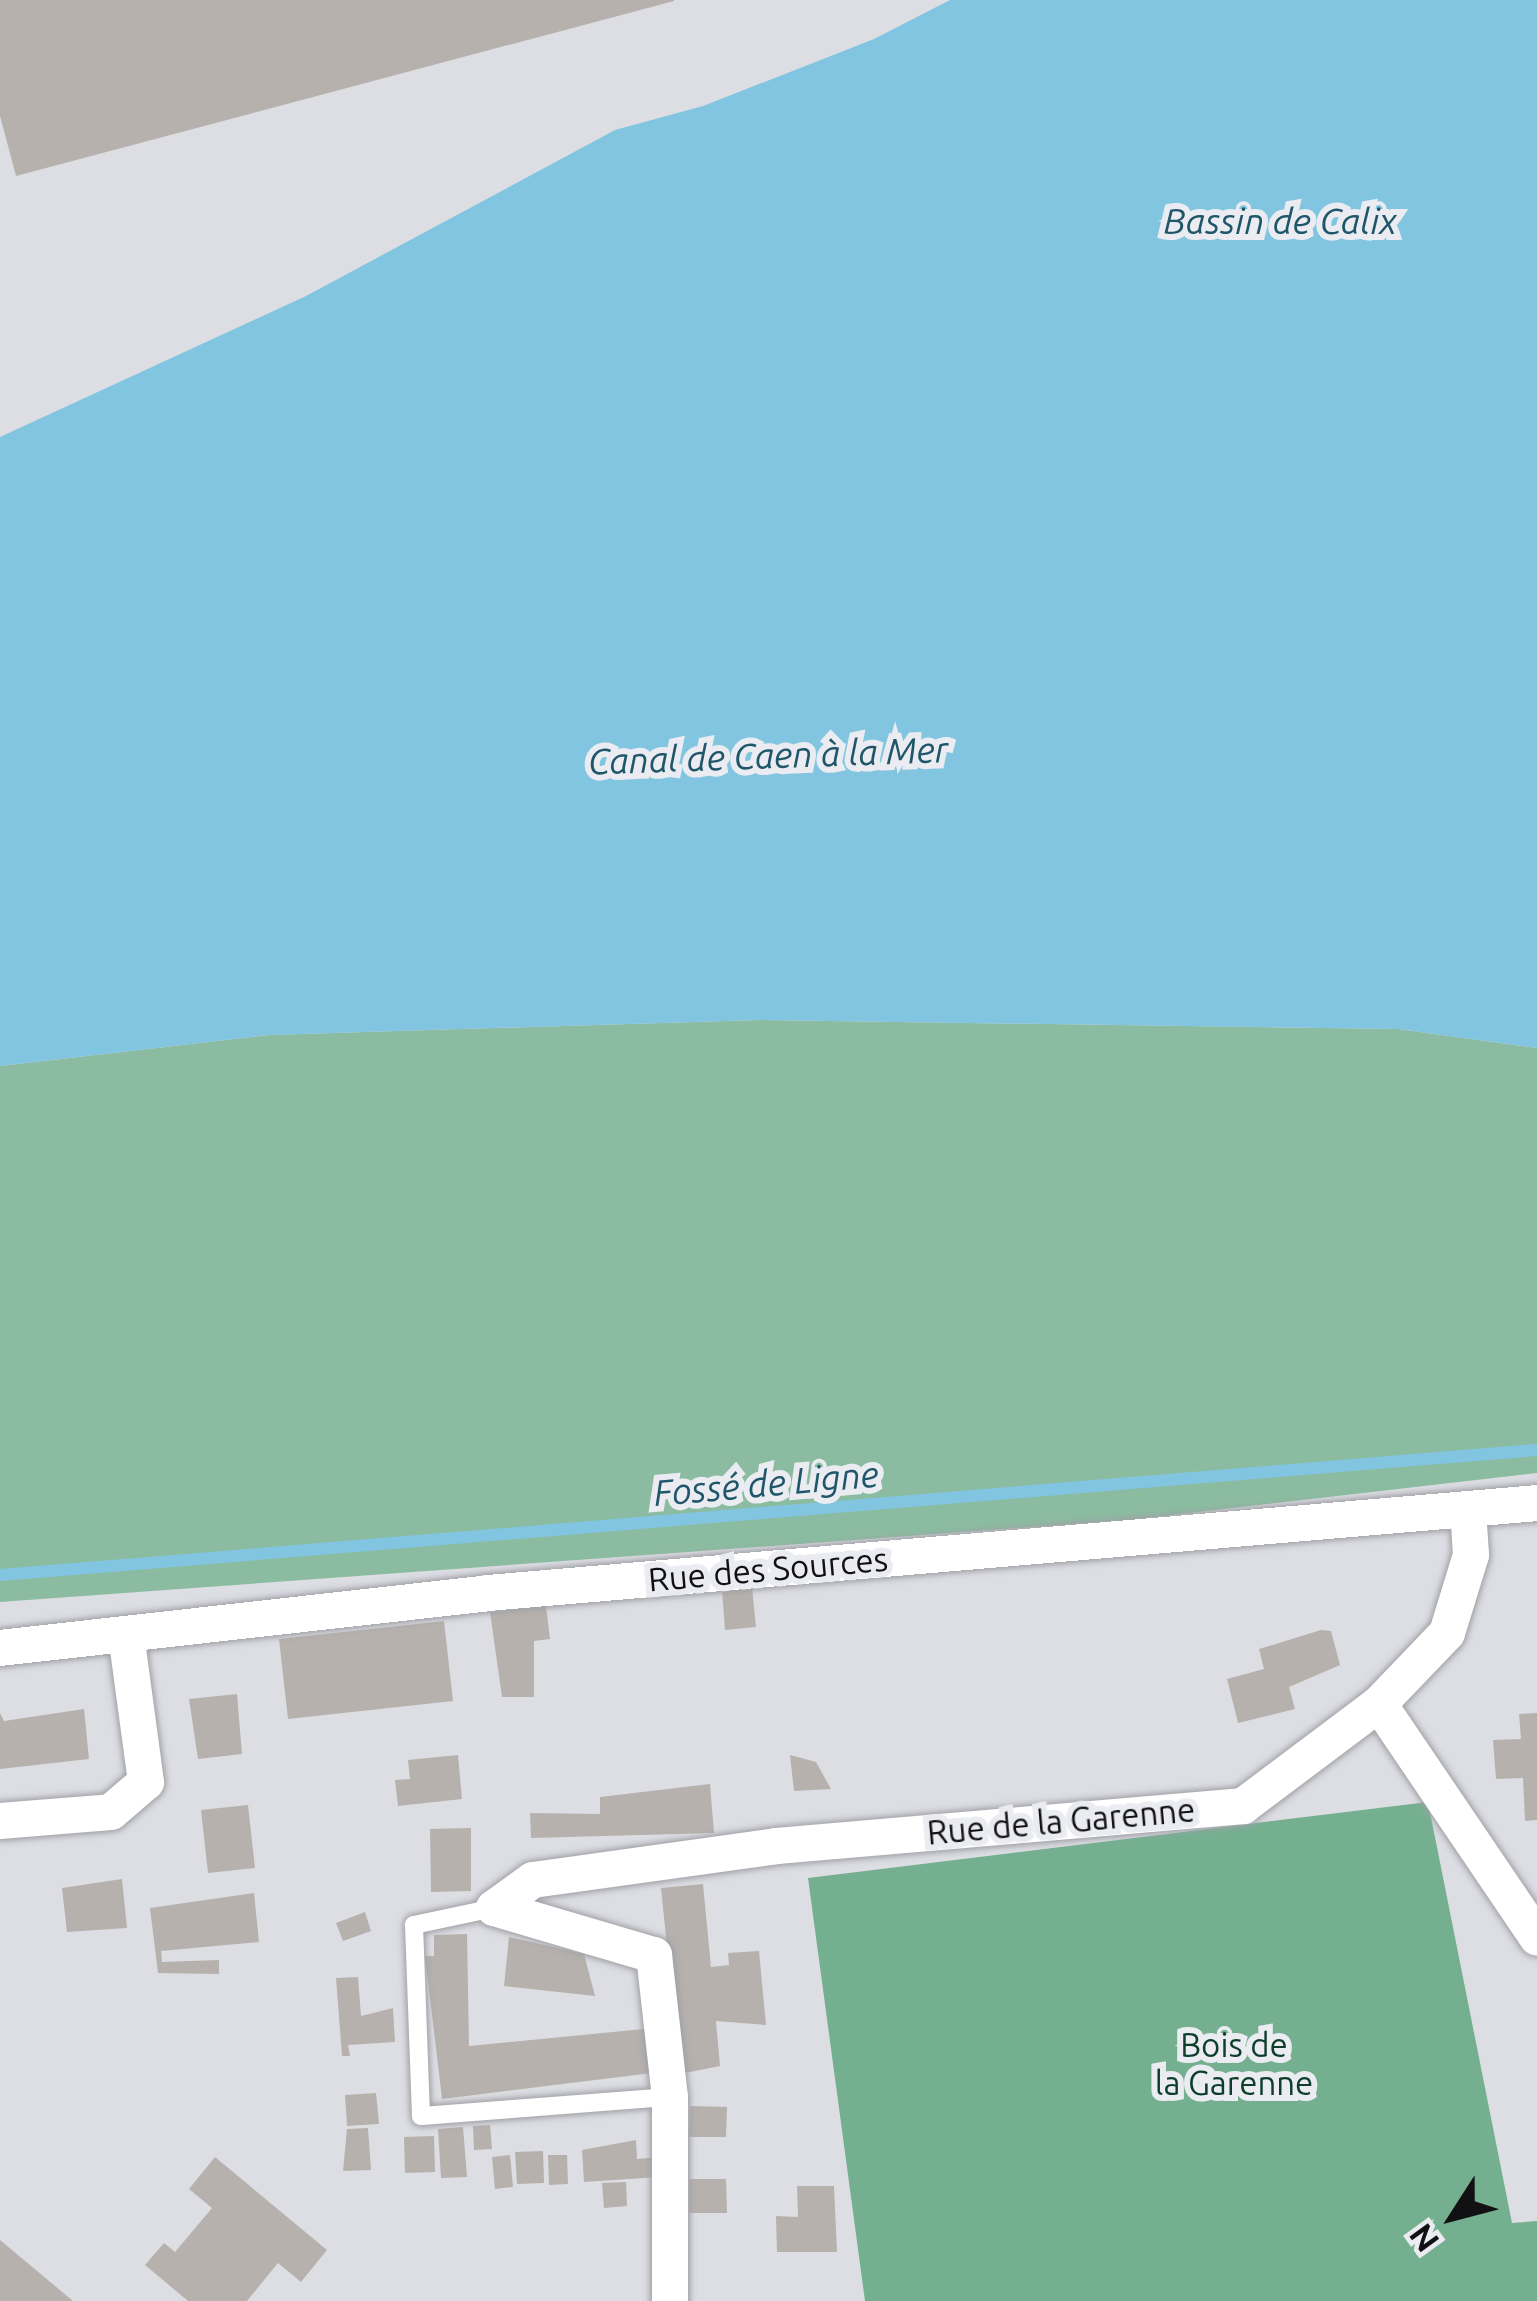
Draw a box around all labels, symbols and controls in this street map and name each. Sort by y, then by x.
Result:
water label: Bassin de Calix [1164,199,1396,243]
water label: Canal de Caen à la Mer [587,727,949,783]
water label: Fossé de Ligne [652,1452,880,1514]
street label: Rue des Sources [647,1539,889,1599]
street label: Rue de la Garenne [925,1790,1197,1852]
park label: Bois de la Garenne [1155,2025,1313,2103]
north arrow [1393,2157,1513,2277]
text: N [1401,2218,1446,2259]

